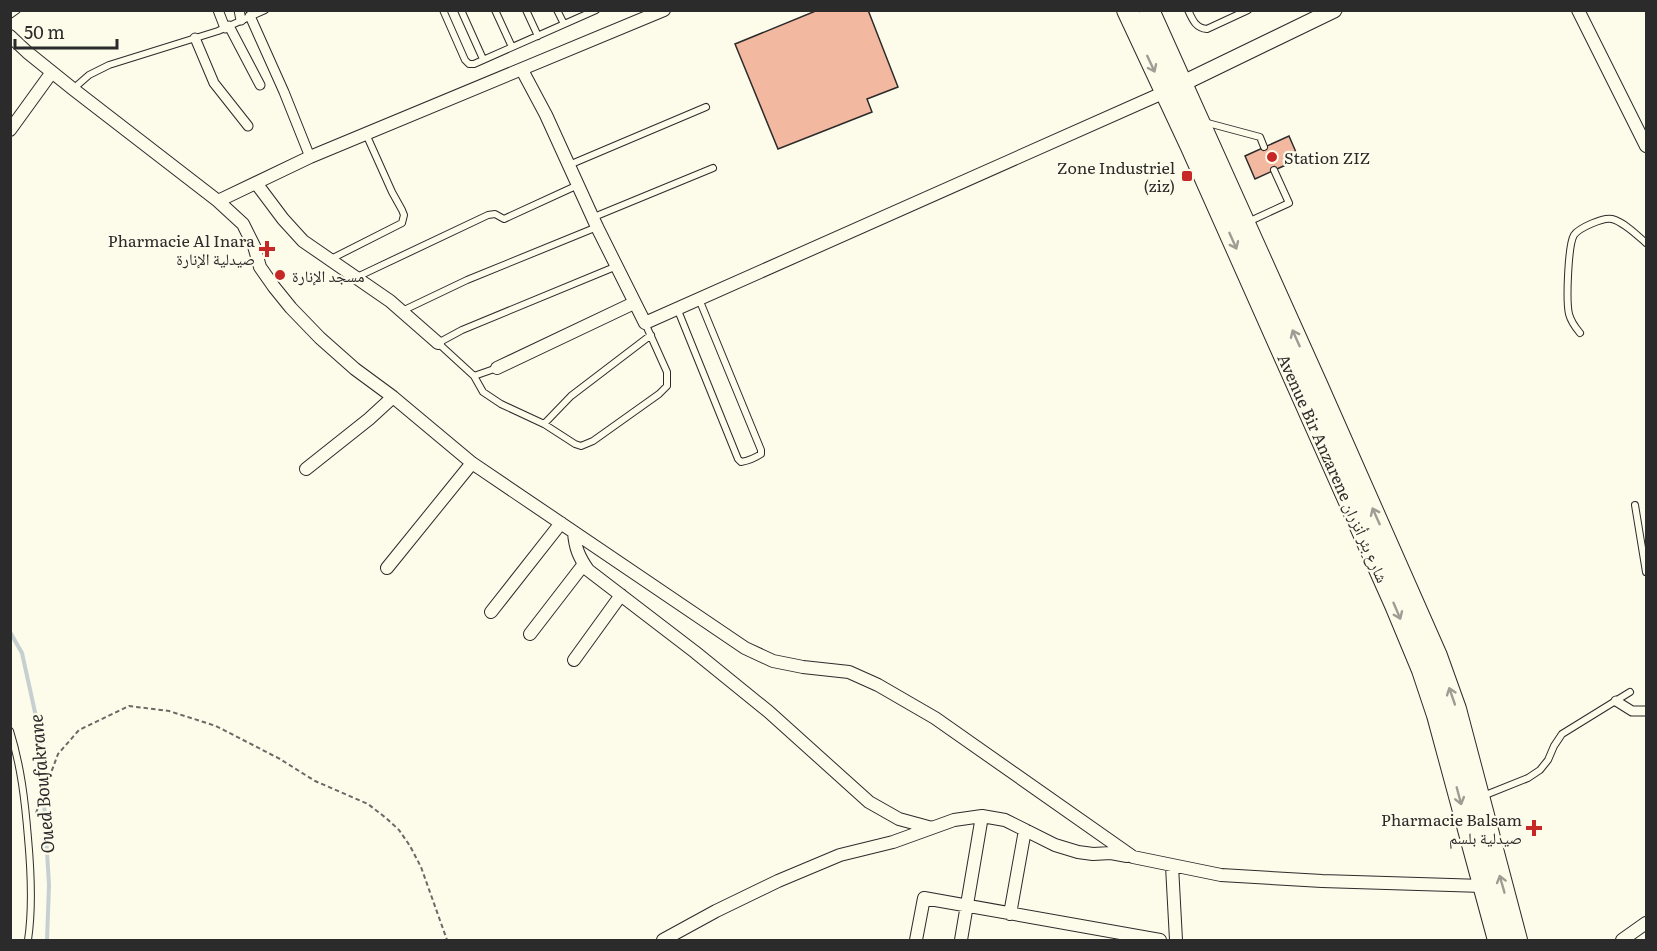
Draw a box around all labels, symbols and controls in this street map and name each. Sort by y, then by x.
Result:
scale bar [15,12,117,50]
text: 50 m [24,18,65,45]
one-way arrow [1146,54,1158,72]
place label: Station ZIZ [1284,145,1370,169]
marker: Station ZIZ [1265,150,1279,164]
place label: Zone Industriel (ziz) [1057,155,1175,197]
marker: Zone Industriel (ziz) [1180,169,1194,183]
place label: Pharmacie Al Inara صيدلية الإنارة [108,228,255,270]
one-way arrow [1227,231,1239,249]
marker: Pharmacie Al Inara صيدلية الإنارة [260,242,274,256]
place label: مسجد الإنارة [292,263,365,287]
marker: مسجد الإنارة [273,268,287,282]
one-way arrow [1290,329,1301,347]
street label: Avenue Bir Anzarene شارع بئر أنزران [1273,350,1395,586]
one-way arrow [1370,507,1381,526]
one-way arrow [1392,601,1403,619]
one-way arrow [1445,687,1456,706]
water label: Oued Boufakrane [21,713,61,855]
one-way arrow [1453,786,1465,805]
place label: Pharmacie Balsam صيدلية بلسم [1381,807,1522,849]
marker: Pharmacie Balsam صيدلية بلسم [1527,821,1541,835]
one-way arrow [1496,875,1507,894]

